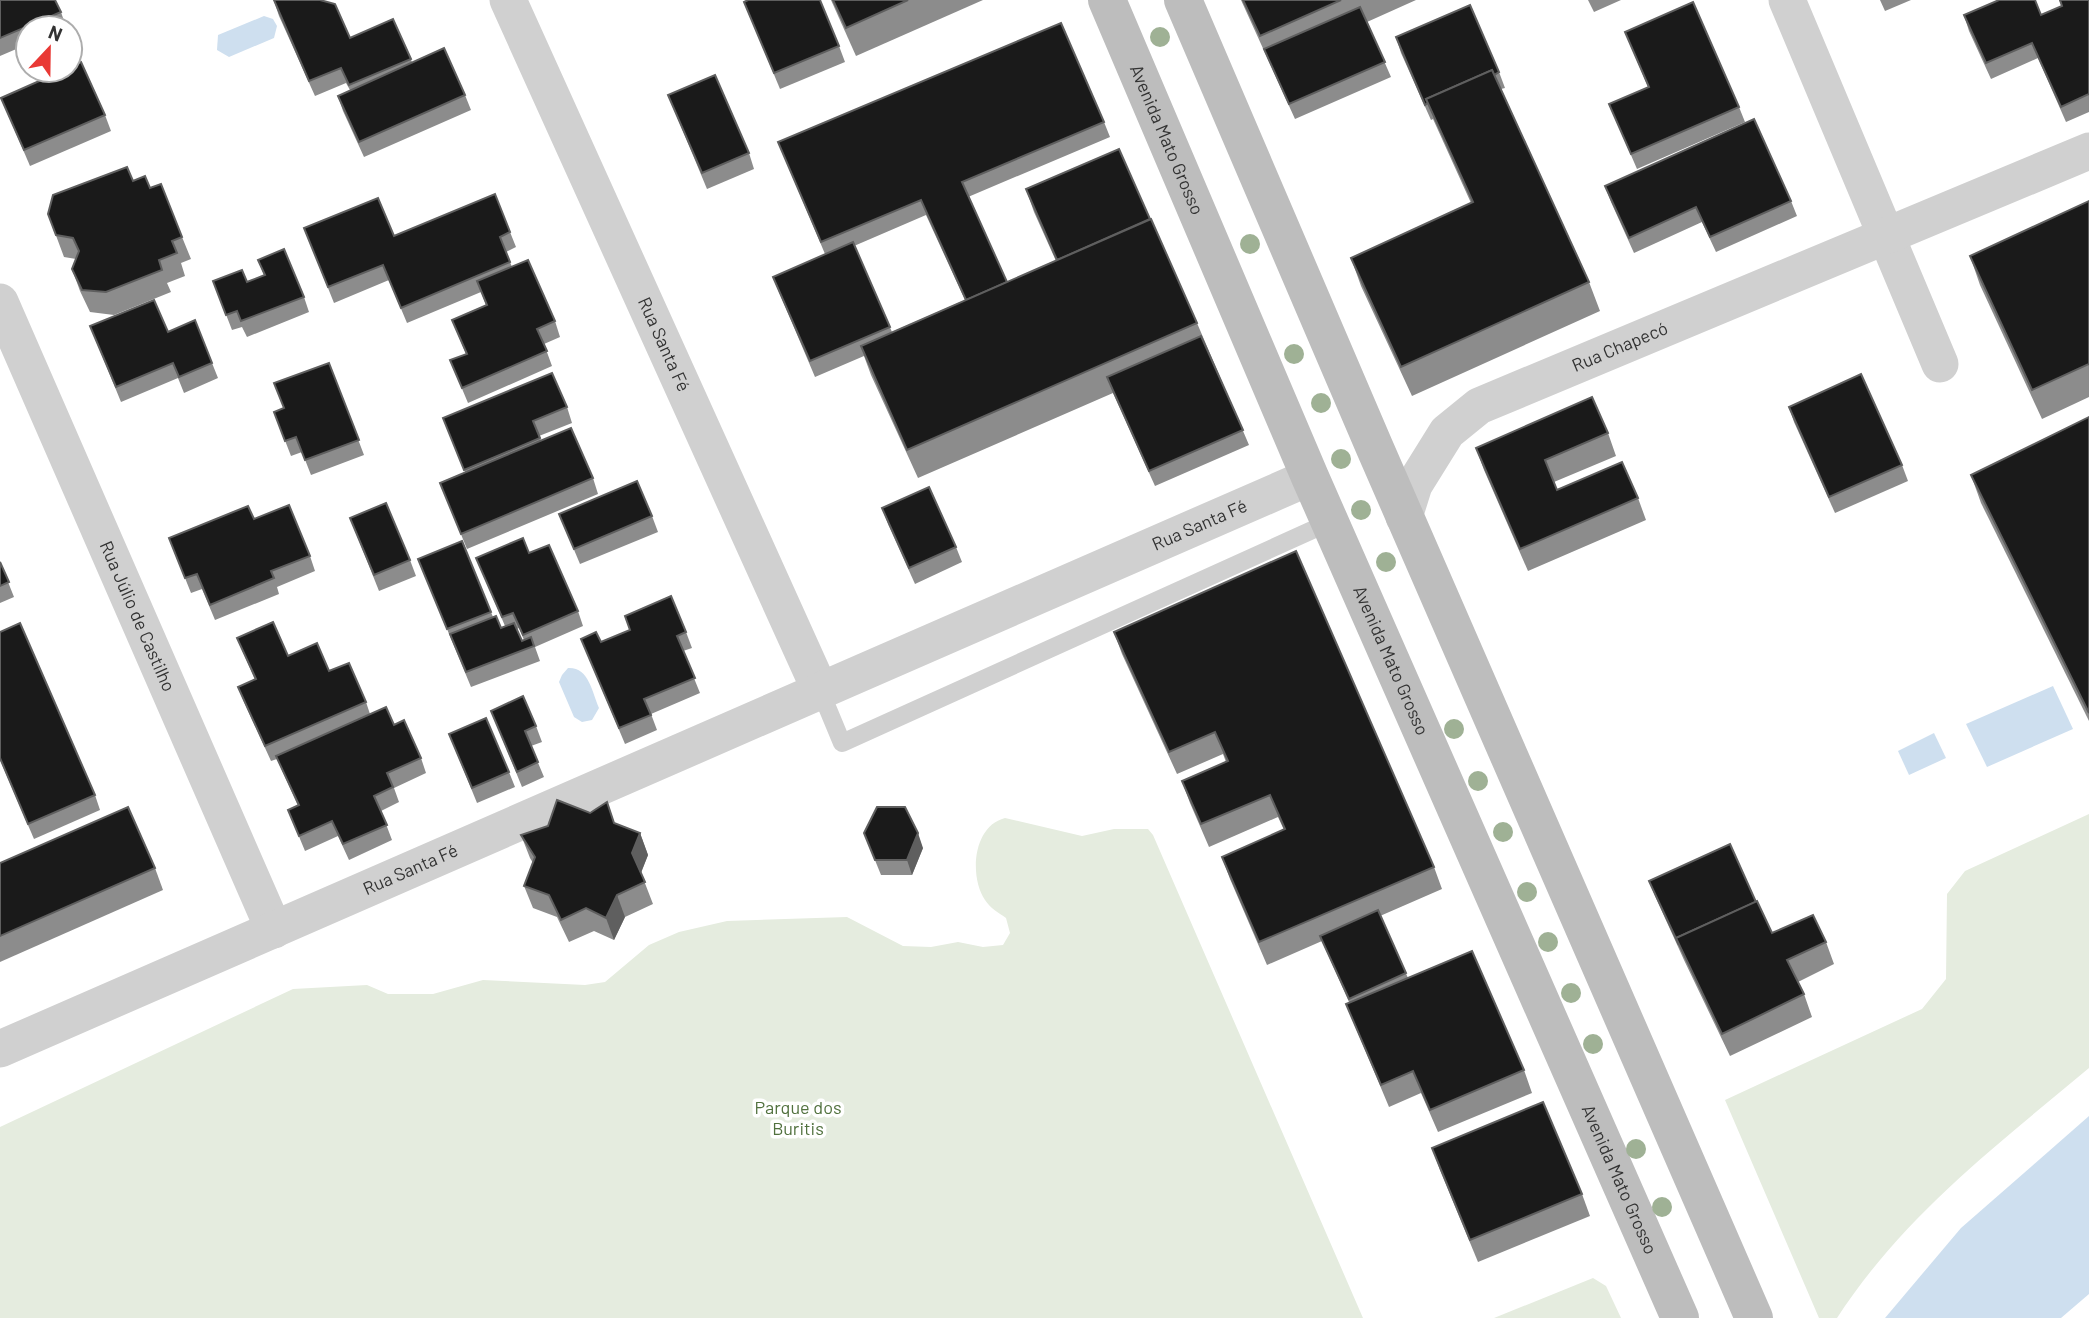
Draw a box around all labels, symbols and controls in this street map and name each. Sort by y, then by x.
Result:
north arrow [14,14,84,84]
text: N [45,20,66,46]
street label: Avenida Mato Grosso [1126,61,1209,218]
street label: Rua Santa Fé [634,293,696,395]
street label: Rua Chapecó [1568,316,1671,376]
street label: Rua Santa Fé [1148,494,1250,555]
street label: Rua Júlio de Castilho [96,537,181,695]
street label: Avenida Mato Grosso [1349,582,1434,738]
street label: Rua Santa Fé [359,838,461,899]
park label: Parque dos Buritis [754,1096,842,1139]
street label: Avenida Mato Grosso [1578,1101,1663,1257]

